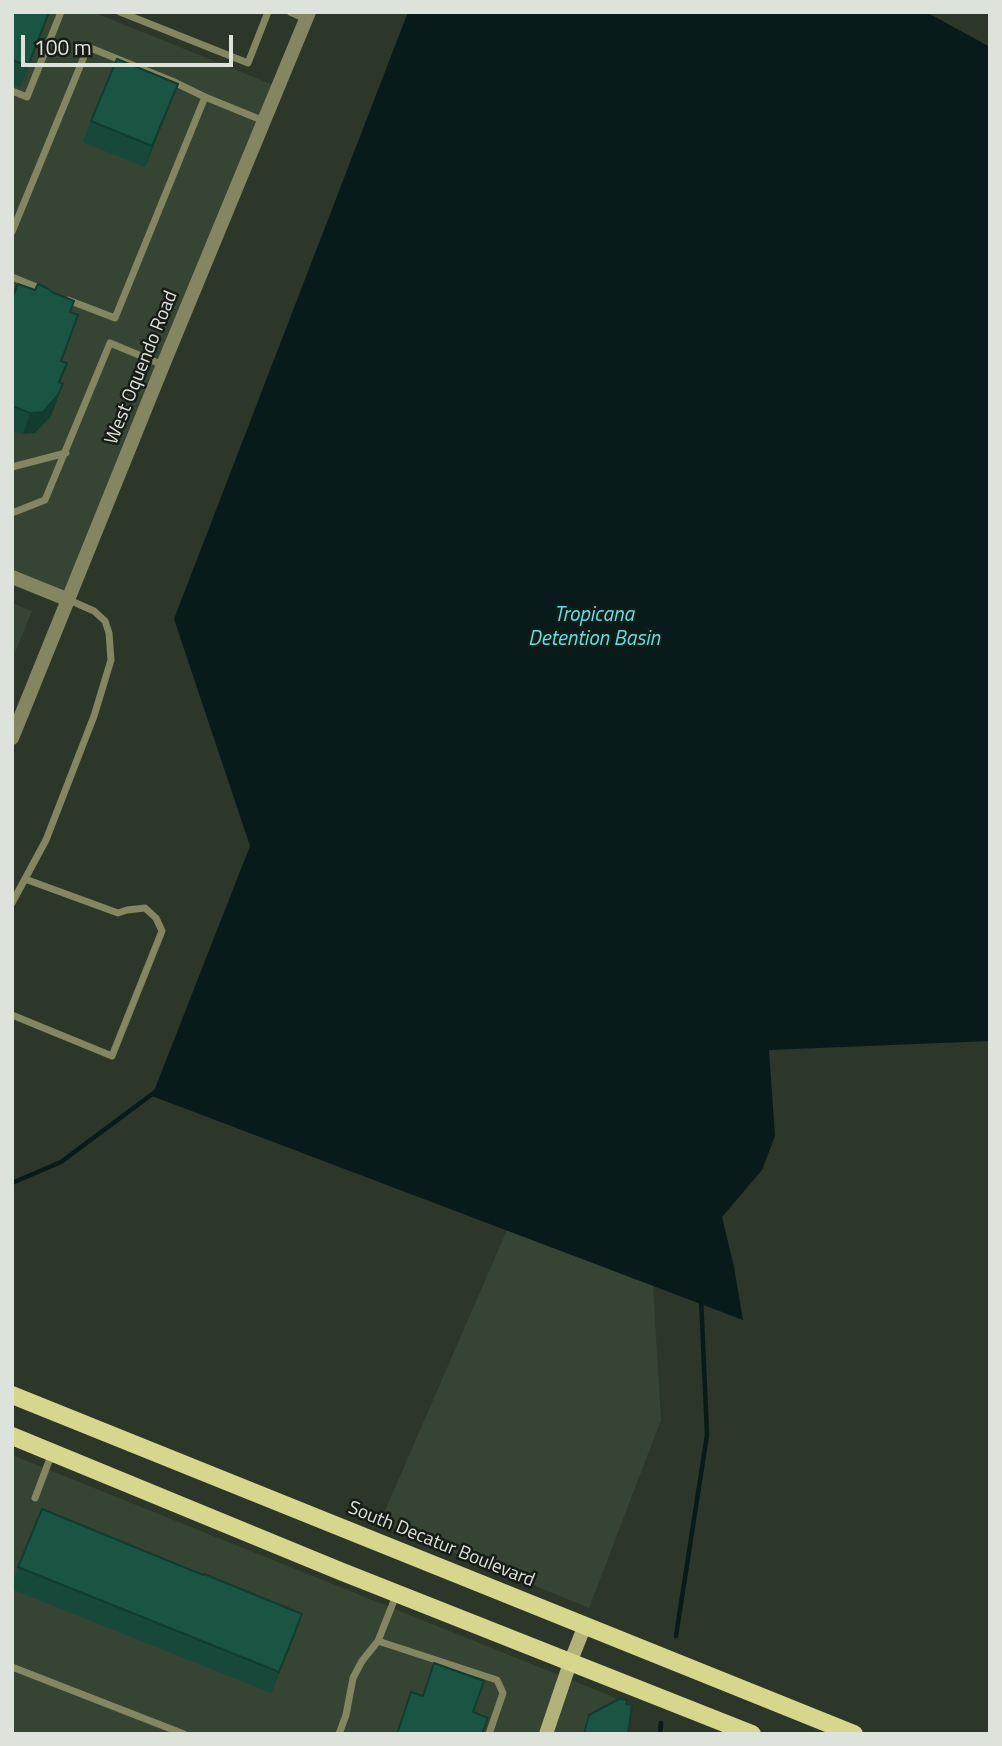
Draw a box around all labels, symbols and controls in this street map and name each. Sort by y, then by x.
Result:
scale bar [24,21,236,65]
text: 100 m [34,31,91,63]
street label: West Oquendo Road [101,288,183,448]
water label: Tropicana Detention Basin [528,603,660,653]
street label: South Decatur Boulevard [344,1497,538,1593]

